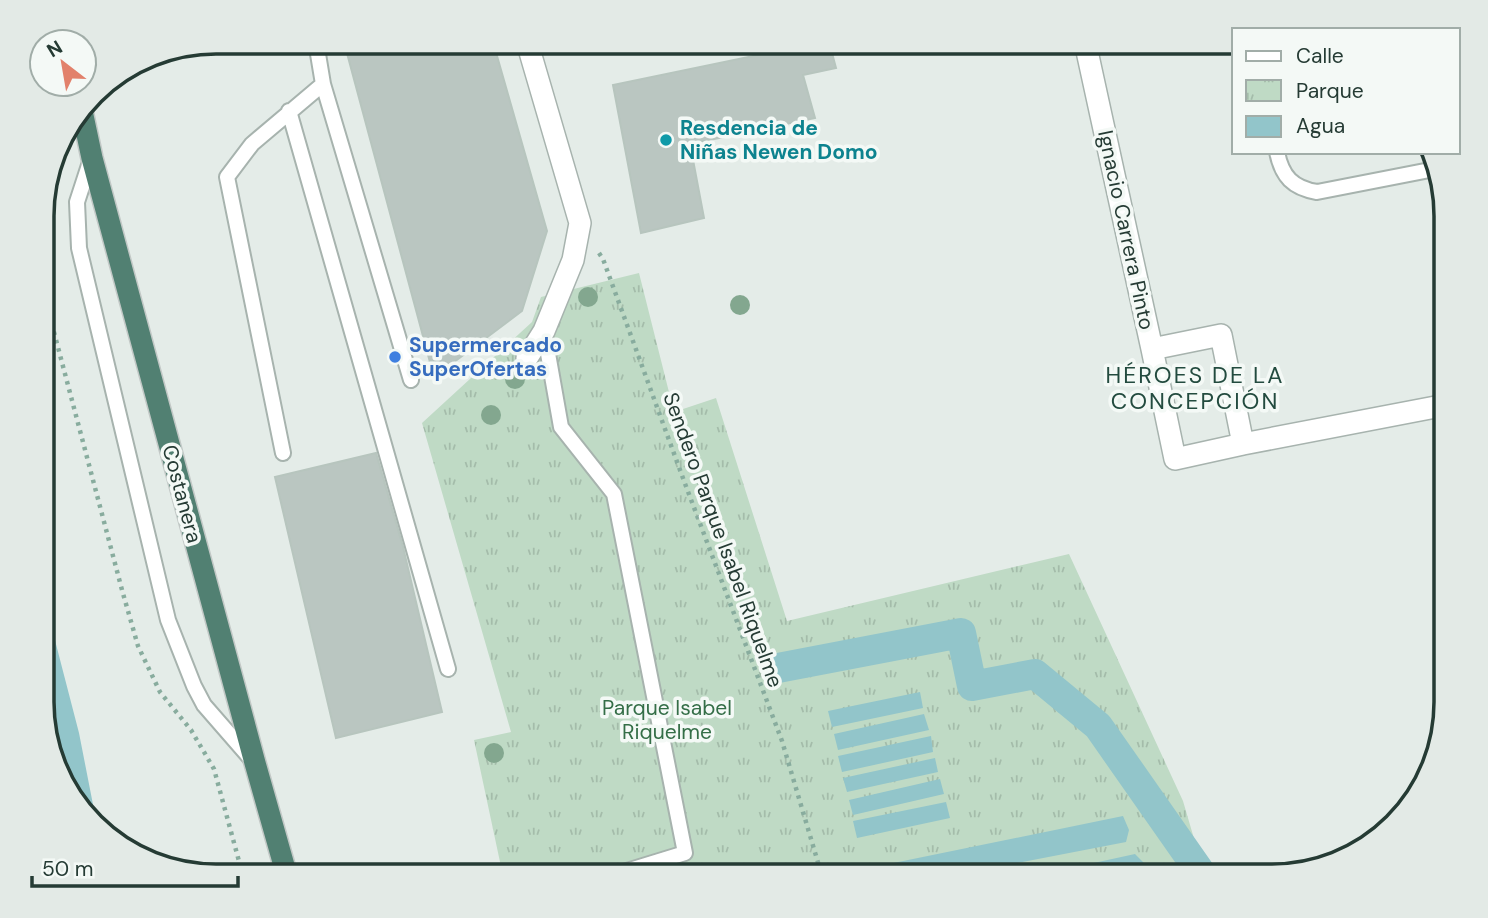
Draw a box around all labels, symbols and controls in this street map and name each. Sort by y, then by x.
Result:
north arrow [28,28,98,98]
legend [1232,28,1460,154]
text: N [42,35,67,63]
text: Calle [1296,42,1344,70]
text: Parque [1296,77,1364,105]
text: Agua [1296,112,1345,140]
place label: Resdencia de Niñas Newen Domo [680,114,878,166]
street label: Ignacio Carrera Pinto [1091,128,1161,332]
marker: Resdencia de Niñas Newen Domo [658,132,674,148]
place label: Supermercado SuperOfertas [409,331,562,383]
marker: Supermercado SuperOfertas [387,349,403,365]
district label: HÉROES DE LA CONCEPCIÓN [1106,360,1284,416]
street label: Sendero Parque Isabel Riquelme [656,389,790,691]
street label: Costanera [155,442,209,546]
park label: Parque Isabel Riquelme [602,694,732,746]
scale bar [32,844,238,888]
text: 50 m [42,855,93,883]

